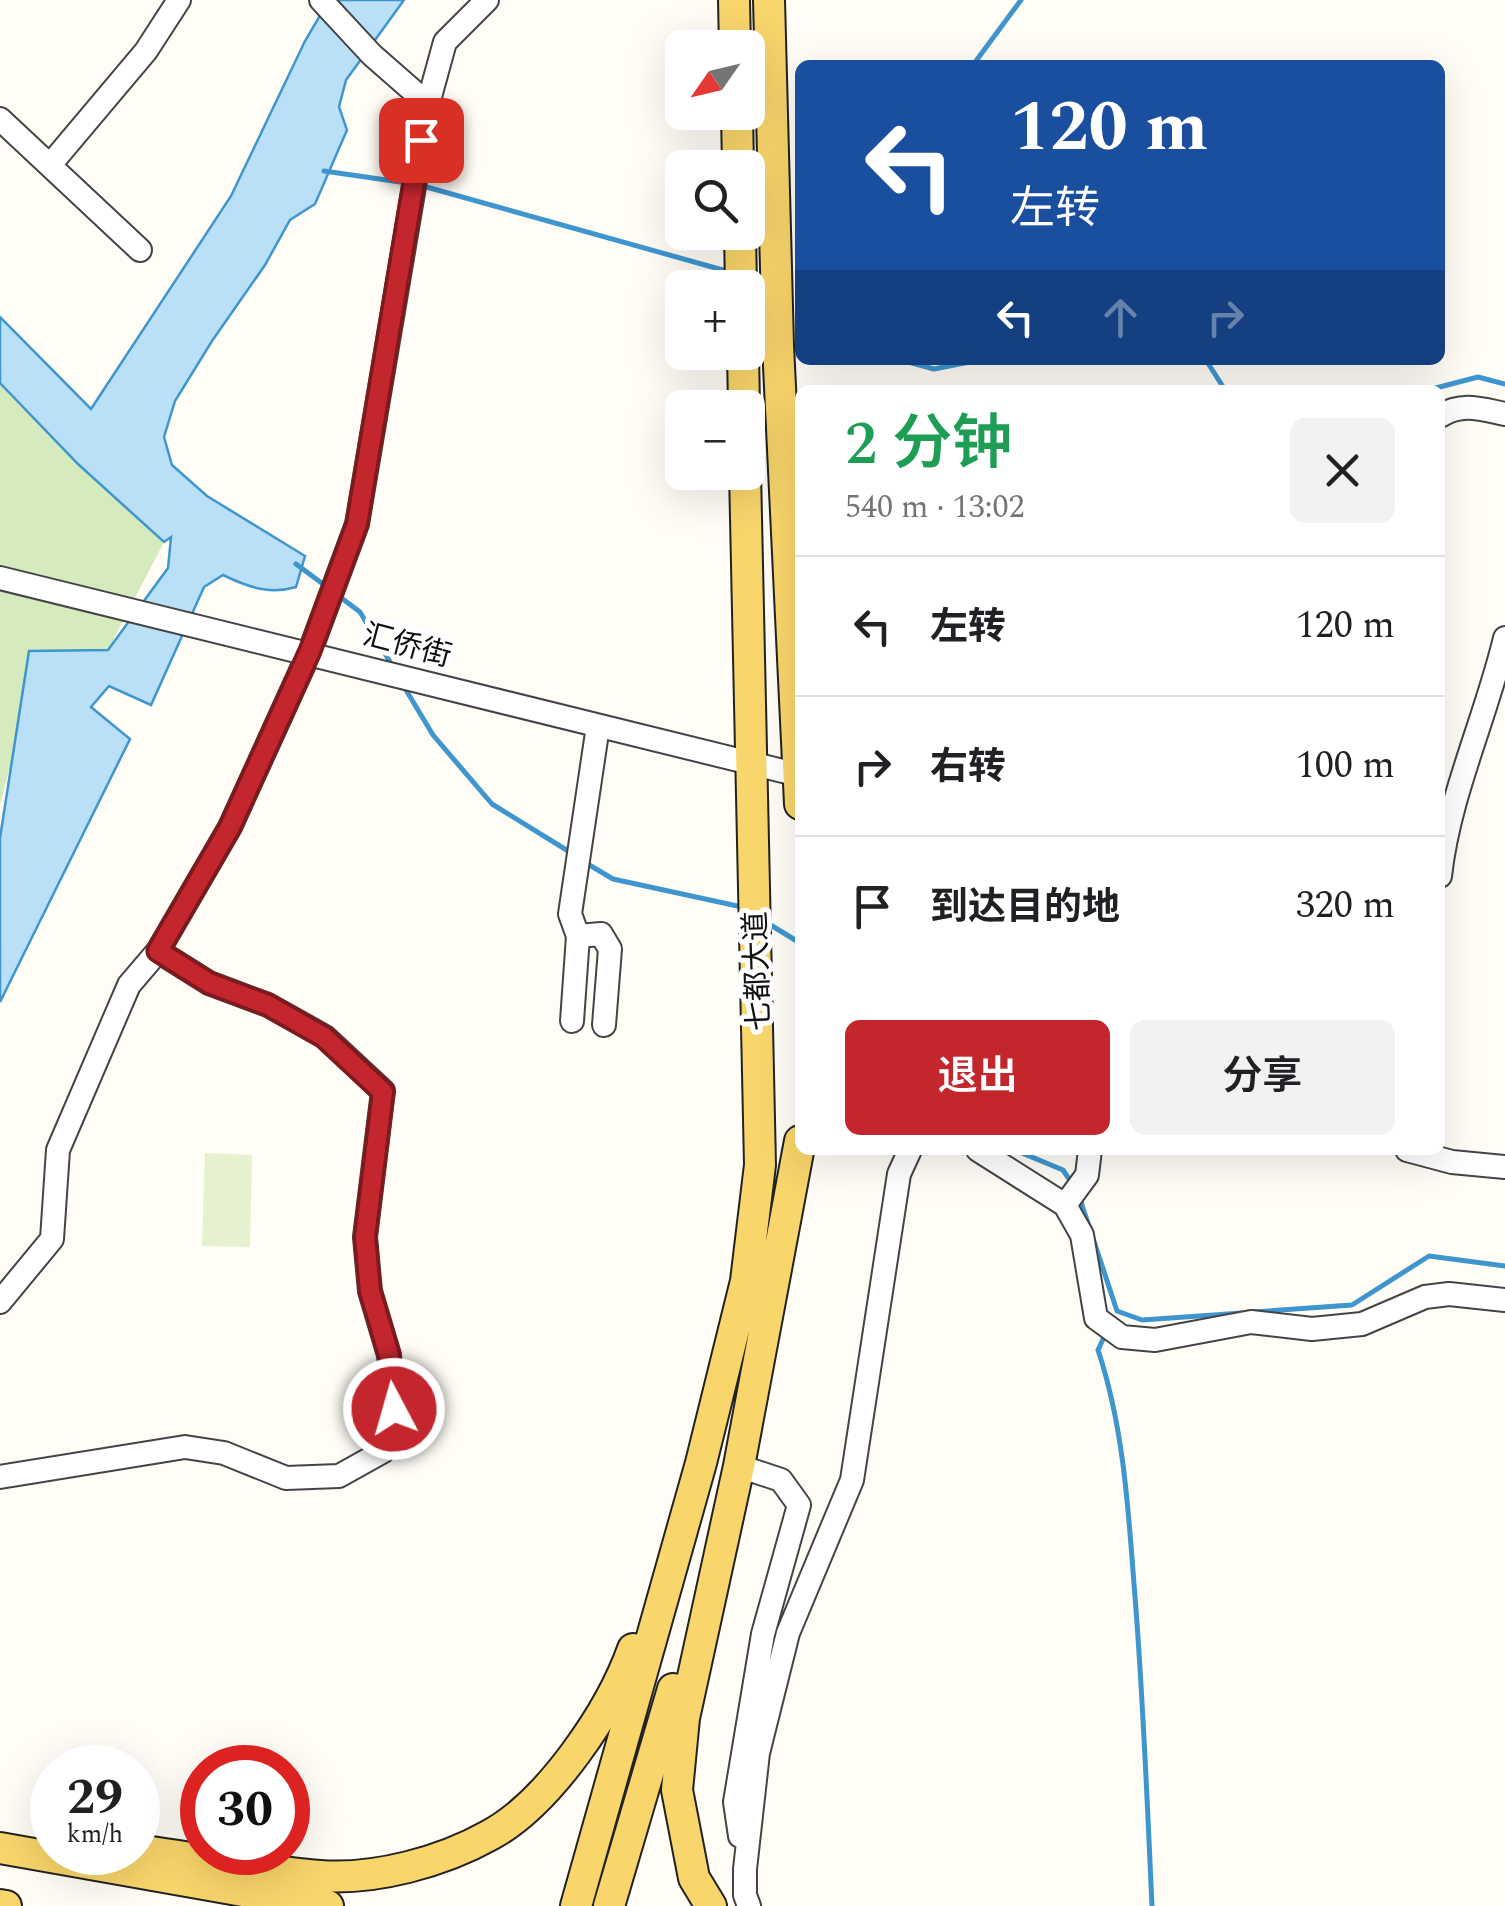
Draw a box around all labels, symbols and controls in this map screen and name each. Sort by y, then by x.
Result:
north arrow [665,30,765,130]
map controls [665,30,765,490]
text: 120 m [1010,75,1208,181]
pin [379,98,464,183]
icon: left [845,100,975,230]
icon: arrive [394,113,449,168]
button: search [665,150,765,250]
text: 左转 [1010,175,1100,244]
button: + [665,270,765,370]
icon: left [988,290,1043,345]
icon: ahead [1093,290,1148,345]
icon: right [1198,290,1253,345]
button: − [665,390,765,490]
text: 2 分钟 [845,399,1012,491]
button: close [1290,418,1395,523]
text: 540 m · 13:02 [845,483,1025,532]
text: 120 m [1296,597,1395,655]
icon: left [845,599,900,654]
text: 左转 [930,599,1006,657]
street label: 汇侨街 [358,612,456,680]
text: 100 m [1296,737,1395,795]
icon: right [845,739,900,794]
text: 右转 [930,739,1006,797]
text: 320 m [1296,877,1395,935]
icon: arrive [845,879,900,934]
text: 到达目的地 [930,879,1120,937]
street label: 七都大道 [733,910,783,1032]
button: 退出 [845,1020,1110,1135]
button: 分享 [1130,1020,1395,1135]
position arrow [342,1357,446,1461]
speed limit sign: 30 [180,1745,310,1875]
text: 29 [67,1760,123,1836]
text: km/h [67,1816,123,1854]

